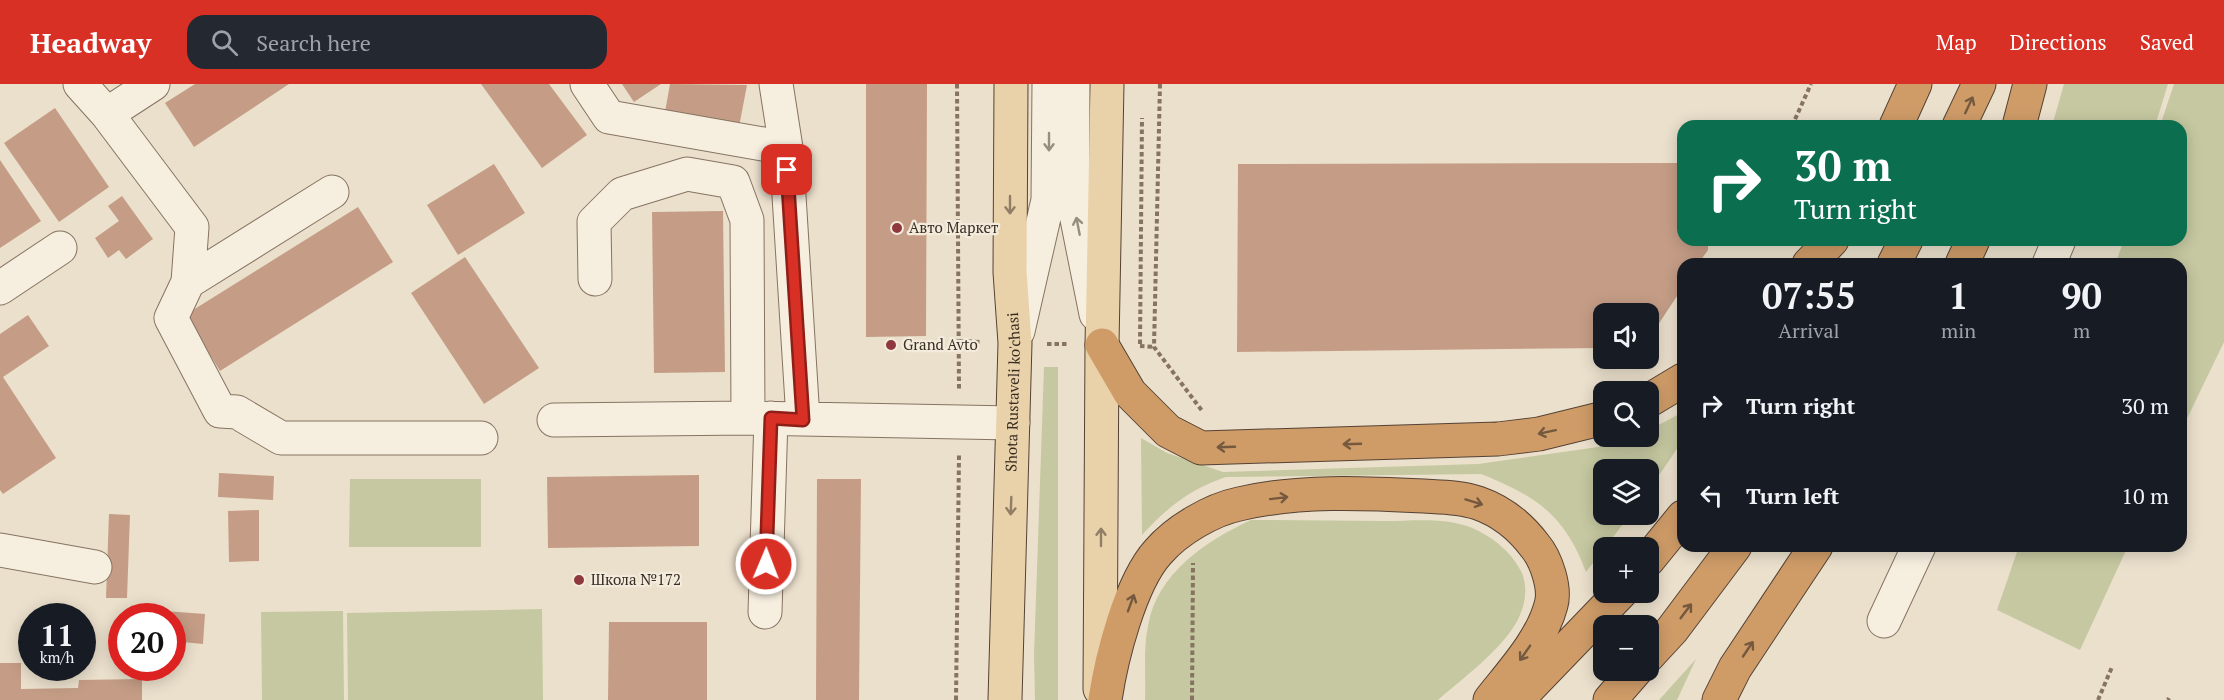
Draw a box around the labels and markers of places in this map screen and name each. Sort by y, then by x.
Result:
pin [761,144,812,195]
place label: Авто Маркет [909,217,999,237]
marker: Авто Маркет [890,221,904,235]
place label: Grand Avto [903,334,978,354]
marker: Grand Avto [884,338,898,352]
place label: Школа №172 [591,569,681,589]
marker: Школа №172 [572,573,586,587]

